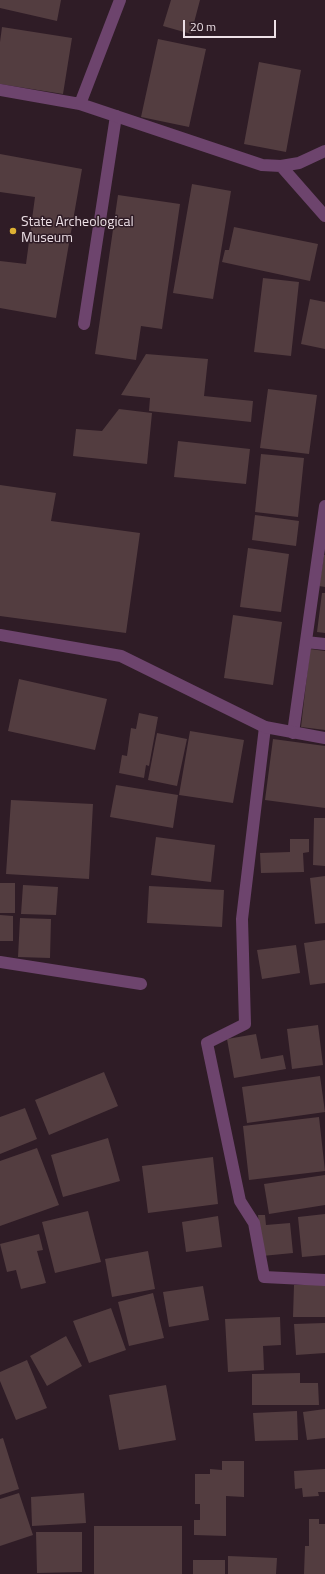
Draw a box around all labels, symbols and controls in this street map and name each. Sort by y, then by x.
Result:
scale bar [185,12,278,38]
text: 20 m [190,17,216,36]
place label: State Archeological Museum [21,215,134,248]
marker: State Archeological Museum [8,226,18,236]

